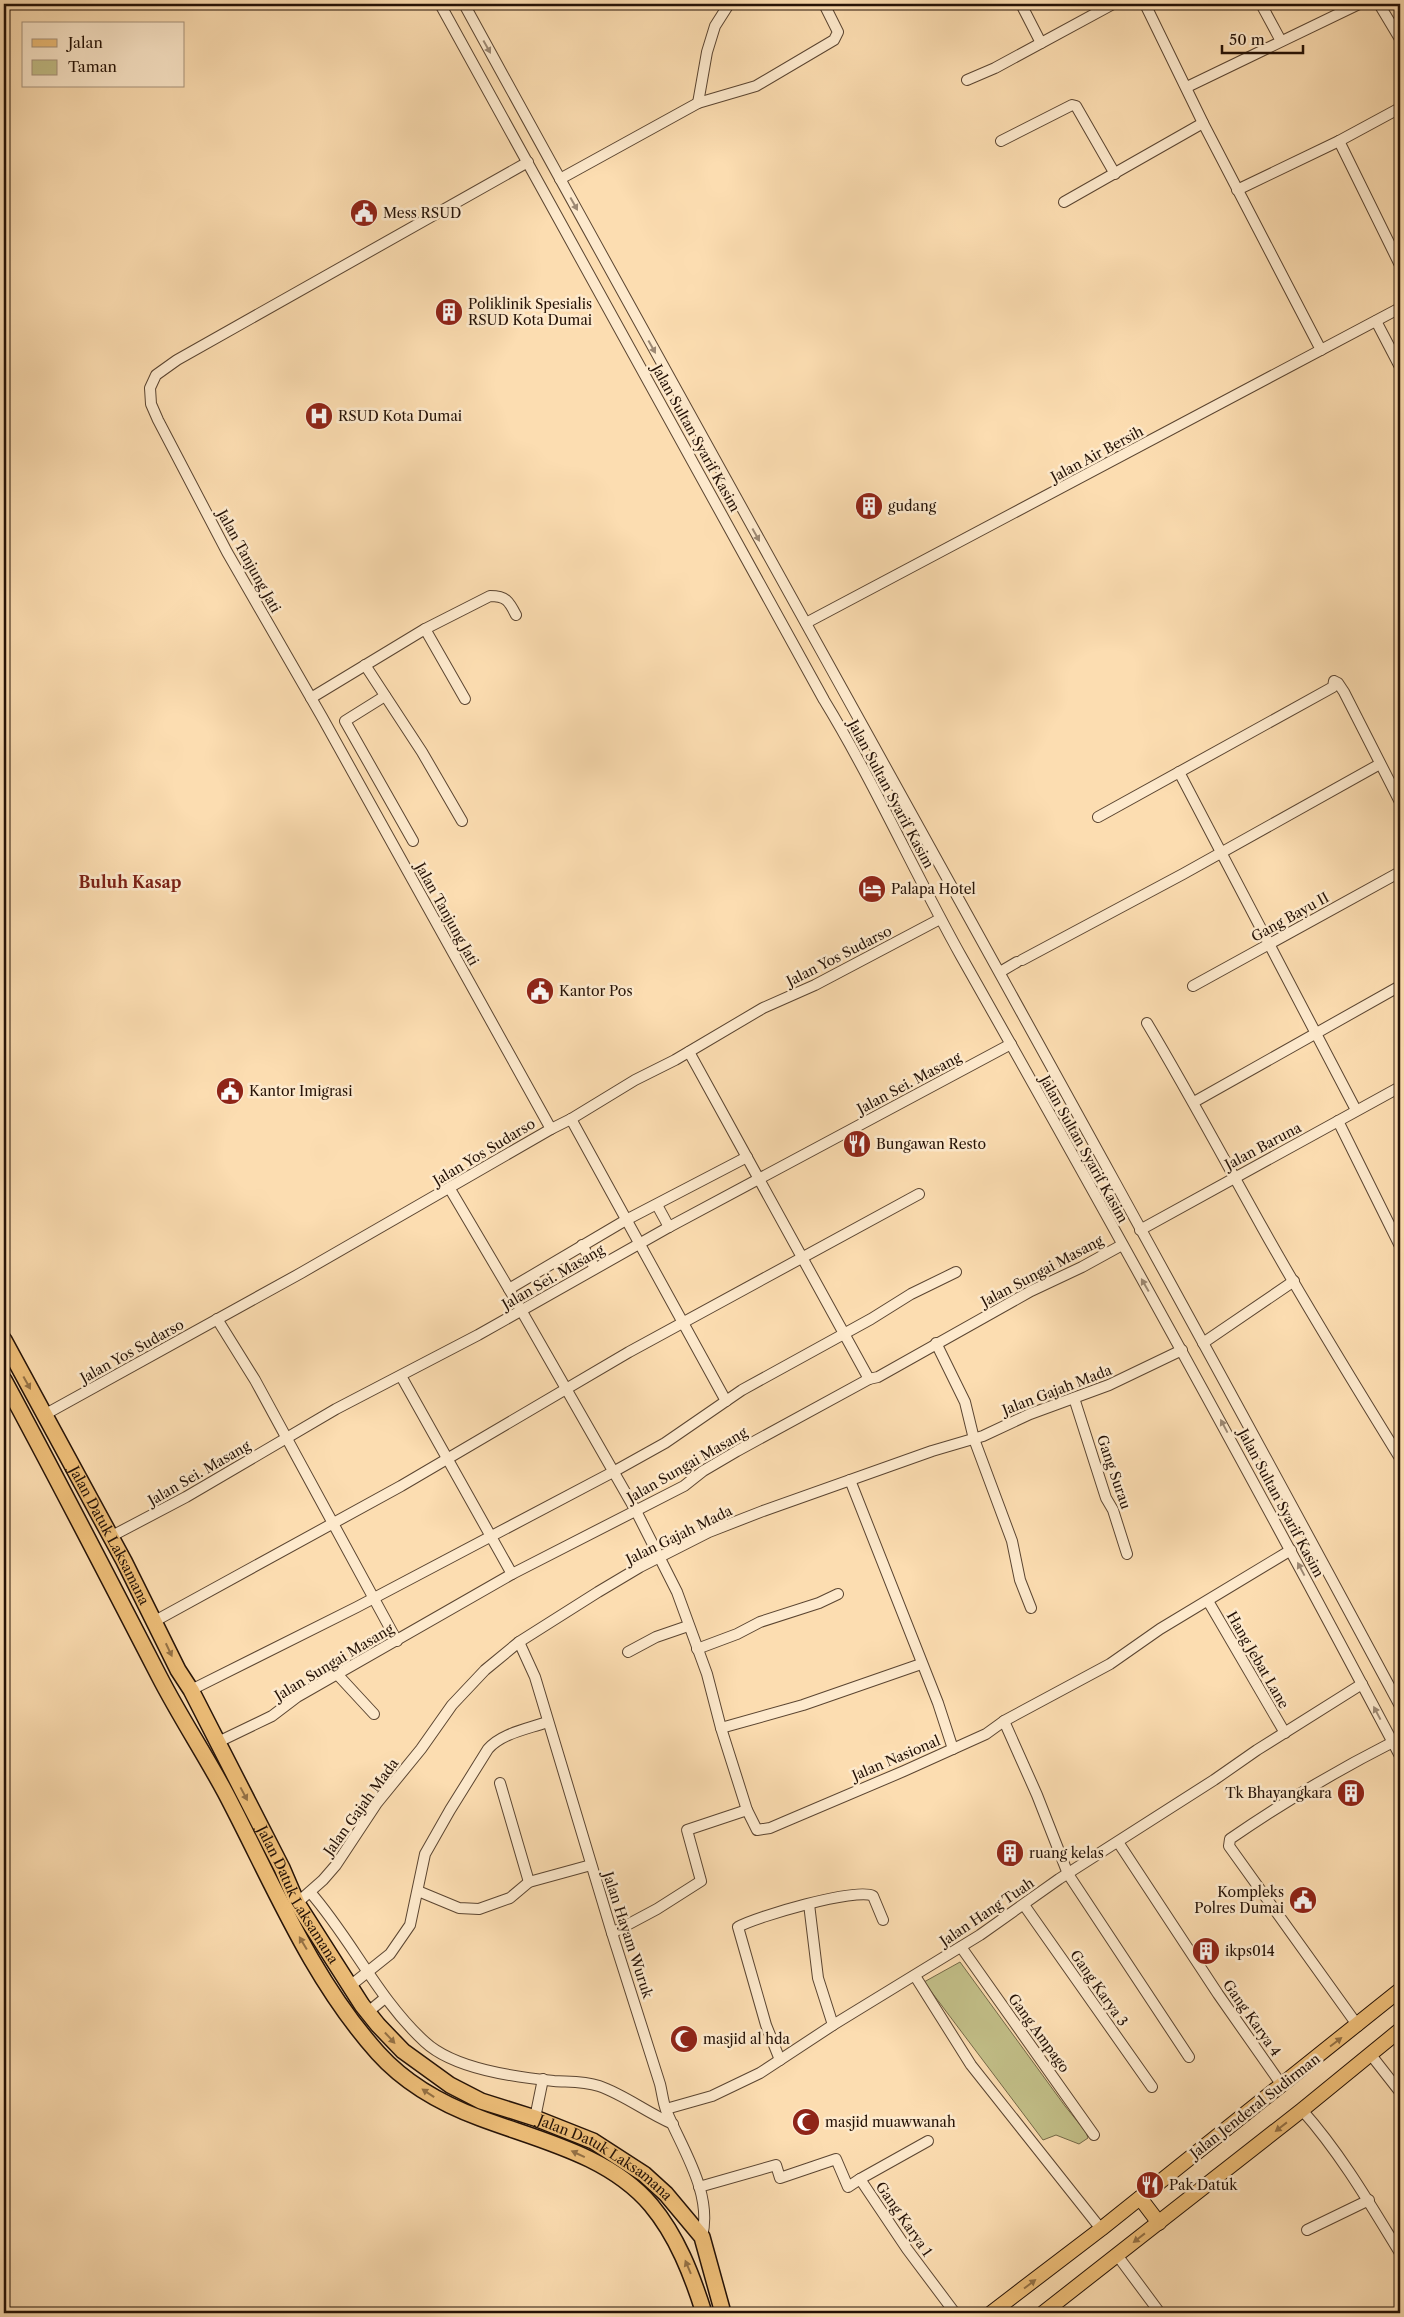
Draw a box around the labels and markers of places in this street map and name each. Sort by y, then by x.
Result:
public building icon: Mess RSUD [349,198,379,228]
place label: Mess RSUD [383,204,461,222]
place label: Poliklinik Spesialis RSUD Kota Dumai [468,295,592,329]
building icon: Poliklinik Spesialis RSUD Kota Dumai [434,297,464,327]
hospital icon: RSUD Kota Dumai [304,401,334,431]
place label: RSUD Kota Dumai [338,407,462,425]
building icon: gudang [854,491,884,521]
place label: gudang [888,497,937,515]
hotel icon: Palapa Hotel [857,874,887,904]
place label: Palapa Hotel [891,880,976,898]
public building icon: Kantor Pos [525,976,555,1006]
place label: Kantor Pos [559,982,633,1000]
public building icon: Kantor Imigrasi [215,1076,245,1106]
place label: Kantor Imigrasi [249,1082,352,1100]
restaurant icon: Bungawan Resto [842,1129,872,1159]
place label: Bungawan Resto [876,1135,986,1153]
building icon: Tk Bhayangkara [1336,1778,1366,1808]
place label: Tk Bhayangkara [1225,1784,1333,1802]
building icon: ruang kelas [995,1838,1025,1868]
place label: ruang kelas [1029,1844,1104,1862]
place label: Kompleks Polres Dumai [1194,1883,1284,1917]
public building icon: Kompleks Polres Dumai [1288,1885,1318,1915]
building icon: ikps014 [1191,1936,1221,1966]
place label: ikps014 [1225,1942,1275,1960]
mosque icon: masjid al hda [669,2024,699,2054]
place label: masjid al hda [703,2030,791,2048]
mosque icon: masjid muawwanah [791,2107,821,2137]
place label: masjid muawwanah [825,2113,956,2131]
restaurant icon: Pak Datuk [1135,2170,1165,2200]
place label: Pak Datuk [1169,2176,1238,2194]

